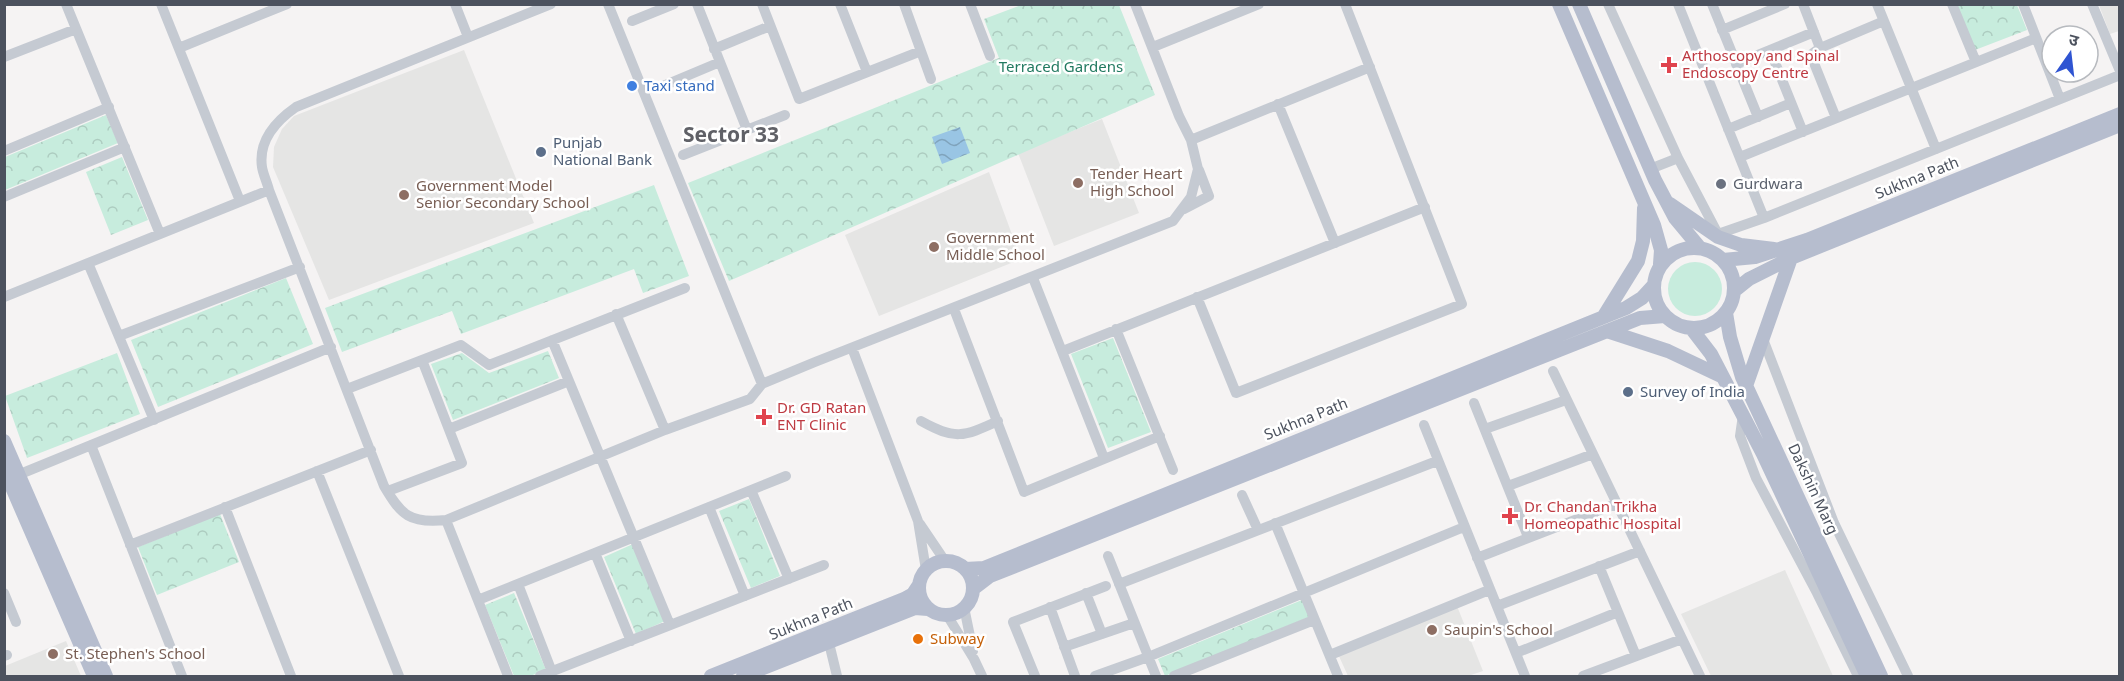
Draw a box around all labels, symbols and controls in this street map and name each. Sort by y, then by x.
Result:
north arrow [2040,24,2100,84]
text: उ [2066,28,2081,51]
place label: Arthoscopy and Spinal Endoscopy Centre [1682,45,1839,82]
park label: Terraced Gardens [999,56,1123,76]
marker: Arthoscopy and Spinal Endoscopy Centre [1660,56,1678,74]
place label: Taxi stand [644,75,715,95]
marker: Taxi stand [625,79,639,93]
district label: Sector 33 [683,120,779,148]
place label: Punjab National Bank [553,132,652,169]
marker: Punjab National Bank [534,145,548,159]
street label: Sukhna Path [1872,151,1961,203]
place label: Tender Heart High School [1090,163,1183,200]
place label: Gurdwara [1733,173,1803,193]
place label: Government Model Senior Secondary School [416,175,589,212]
marker: Tender Heart High School [1071,176,1085,190]
marker: Gurdwara [1714,177,1728,191]
marker: Government Model Senior Secondary School [397,188,411,202]
place label: Government Middle School [946,227,1045,264]
marker: Government Middle School [927,240,941,254]
place label: Survey of India [1640,381,1745,401]
marker: Survey of India [1621,385,1635,399]
street label: Sukhna Path [1261,392,1350,444]
place label: Dr. GD Ratan ENT Clinic [777,397,866,434]
marker: Dr. GD Ratan ENT Clinic [755,408,773,426]
street label: Dakshin Marg [1784,440,1844,537]
place label: Dr. Chandan Trikha Homeopathic Hospital [1524,496,1681,533]
marker: Dr. Chandan Trikha Homeopathic Hospital [1501,507,1519,525]
street label: Sukhna Path [766,592,855,644]
place label: Saupin's School [1444,619,1553,639]
marker: Saupin's School [1425,623,1439,637]
place label: Subway [930,628,985,648]
marker: Subway [911,632,925,646]
place label: St. Stephen's School [65,643,206,663]
marker: St. Stephen's School [46,647,60,661]

